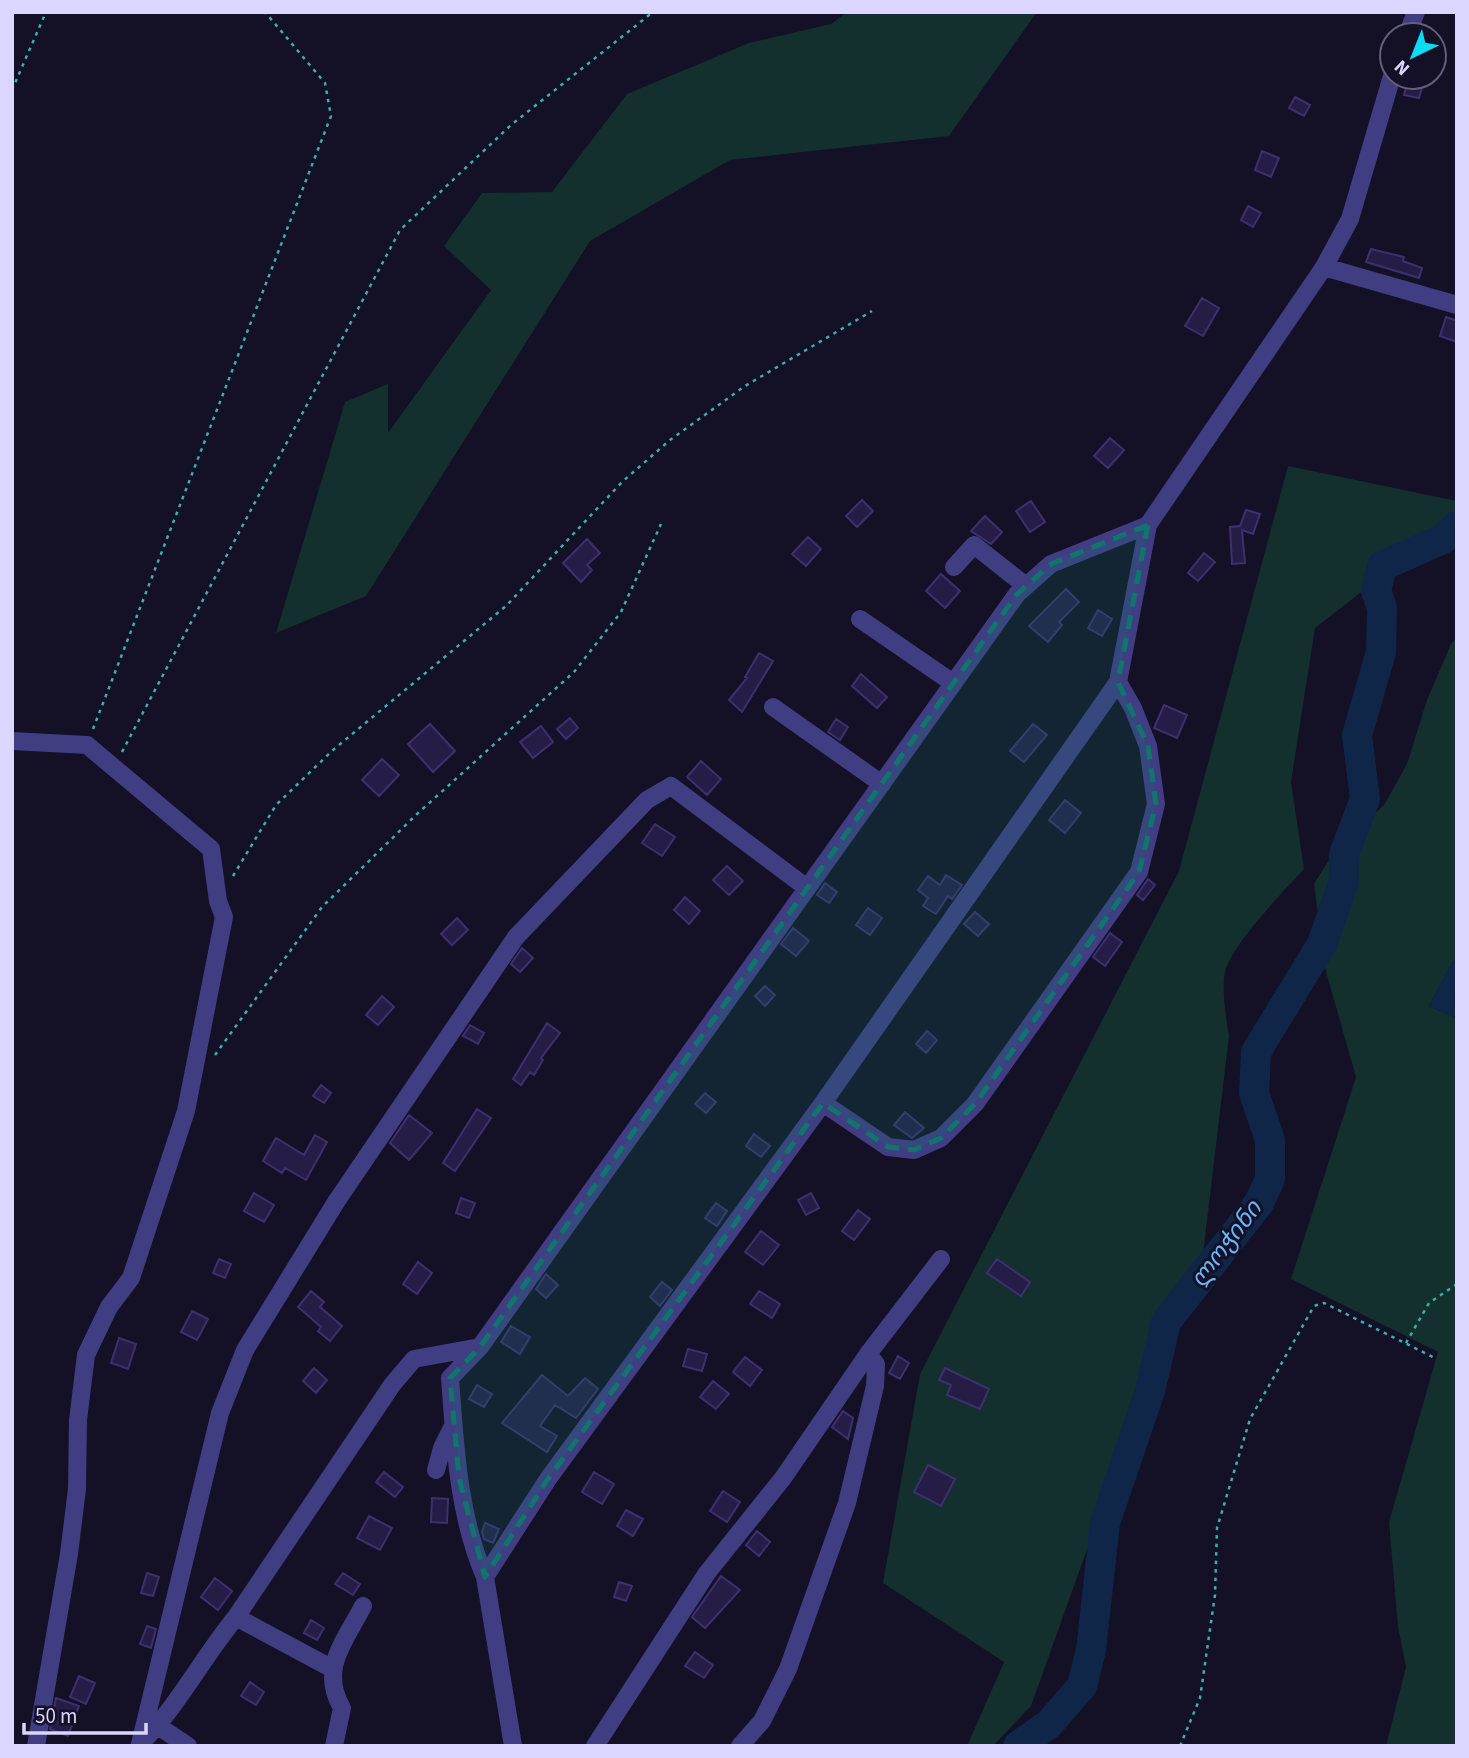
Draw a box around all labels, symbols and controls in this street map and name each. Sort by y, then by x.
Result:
north arrow [1378,21,1448,91]
text: N [1389,53,1416,82]
water label: ლოჭინი [1182,1192,1271,1295]
scale bar [24,1692,147,1736]
text: 50 m [35,1701,77,1731]

